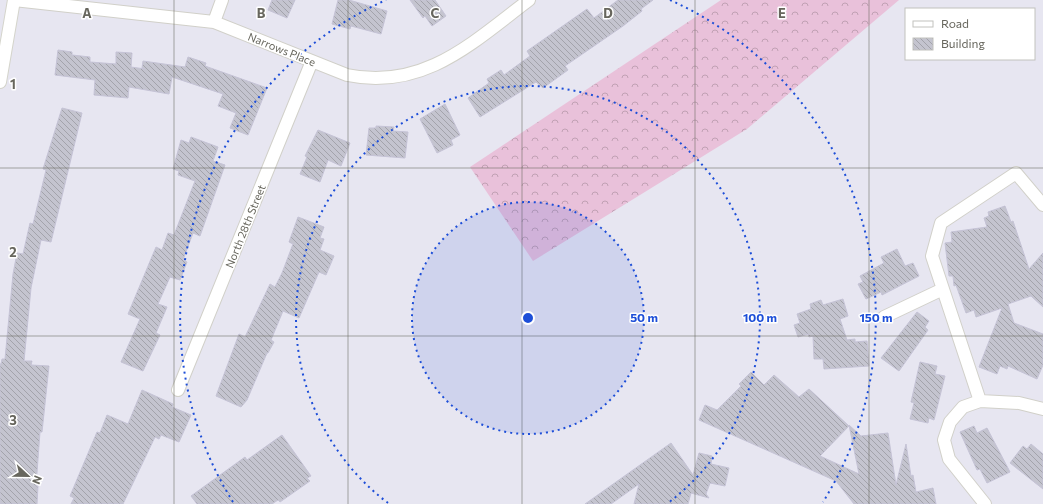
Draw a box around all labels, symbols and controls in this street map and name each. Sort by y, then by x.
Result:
text: A [82,5,92,21]
text: B [257,5,266,21]
text: C [431,5,440,21]
text: D [603,5,613,21]
text: E [778,5,786,21]
legend [905,8,1035,60]
text: Road [941,16,969,30]
street label: Narrows Place [246,30,318,69]
text: Building [941,36,985,50]
text: 1 [10,76,16,92]
street label: North 28th Street [222,182,268,270]
text: 2 [9,244,17,260]
text: 50 m [630,310,658,324]
text: 100 m [743,310,777,324]
text: 150 m [859,310,893,324]
centre of rings [521,311,535,325]
text: 3 [9,412,17,428]
north arrow [8,456,48,496]
text: N [30,474,45,486]

